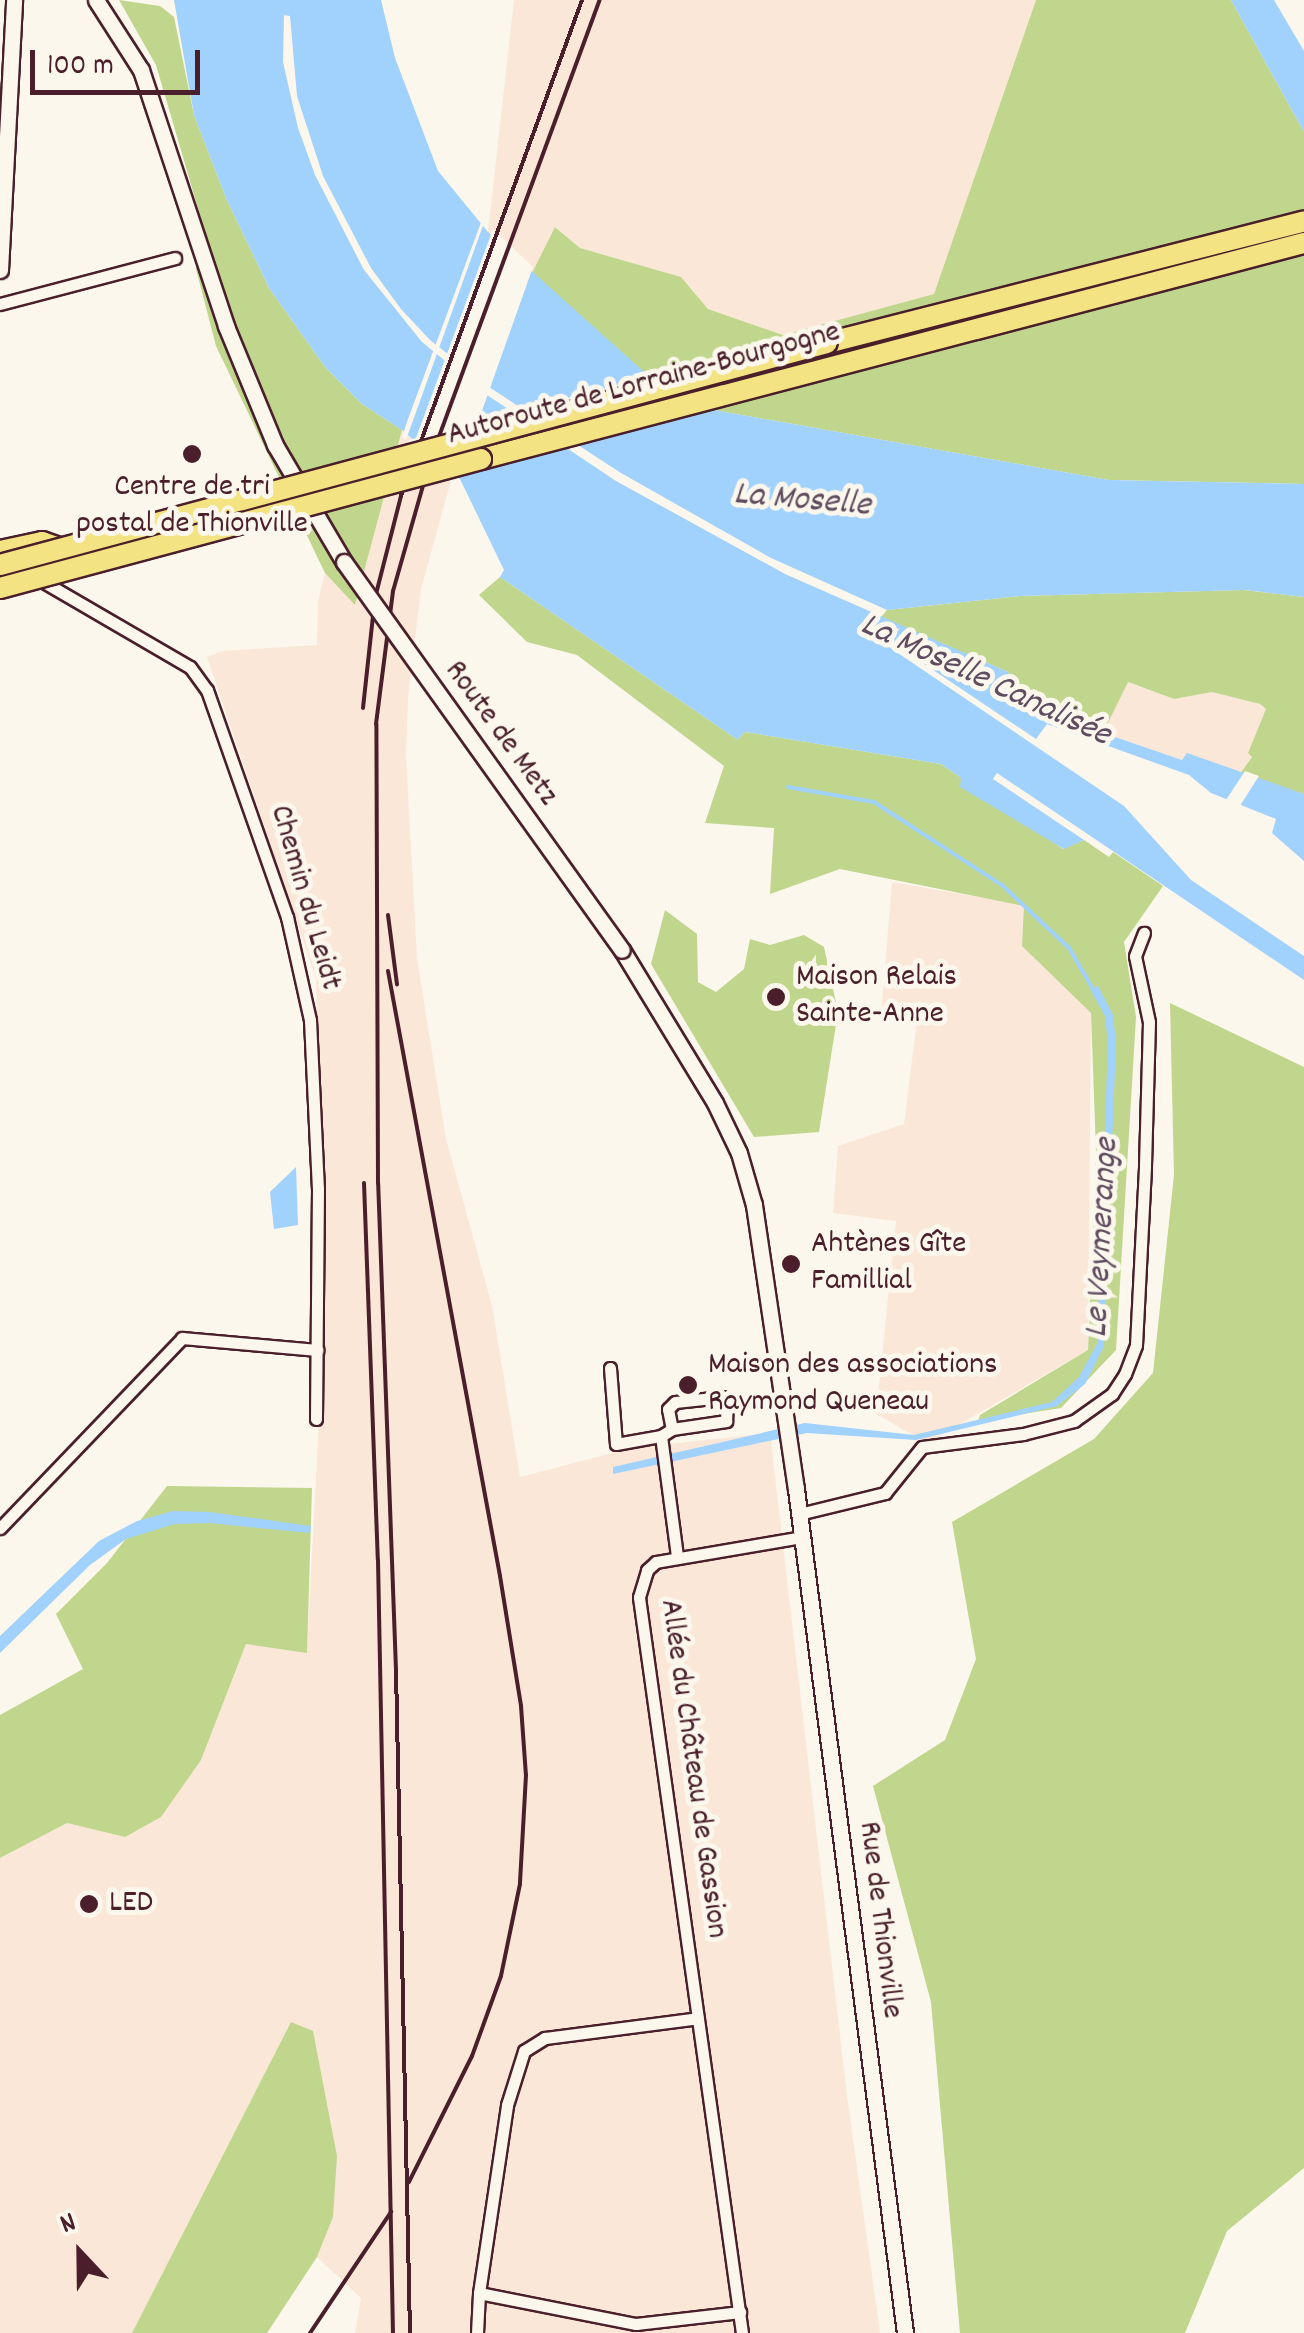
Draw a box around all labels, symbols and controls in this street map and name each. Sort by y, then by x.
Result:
scale bar [35,30,205,92]
text: 100 m [47,46,114,89]
street label: Autoroute de Lorraine-Bourgogne [444,314,844,456]
marker: Centre de tri postal de Thionville [181,443,203,465]
place label: Centre de tri postal de Thionville [76,470,308,545]
water label: La Moselle [732,474,872,528]
water label: La Moselle Canalisée [853,605,1117,757]
street label: Route de Metz [434,654,566,814]
street label: Chemin du Leidt [259,801,349,995]
place label: Maison Relais Sainte-Anne [796,960,957,1035]
marker: Maison Relais Sainte-Anne [765,986,787,1008]
water label: Le Veymerange [1077,1137,1129,1339]
place label: Ahtènes Gîte Famillial [811,1227,966,1302]
marker: Ahtènes Gîte Famillial [780,1253,802,1275]
place label: Maison des associations Raymond Queneau [708,1348,997,1423]
marker: Maison des associations Raymond Queneau [677,1374,699,1396]
street label: Allée du Château de Gassion [649,1597,735,1941]
street label: Rue de Thionville [848,1819,910,2021]
place label: LED [109,1885,153,1923]
marker: LED [78,1893,100,1915]
north arrow [30,2203,130,2303]
text: N [55,2204,83,2246]

